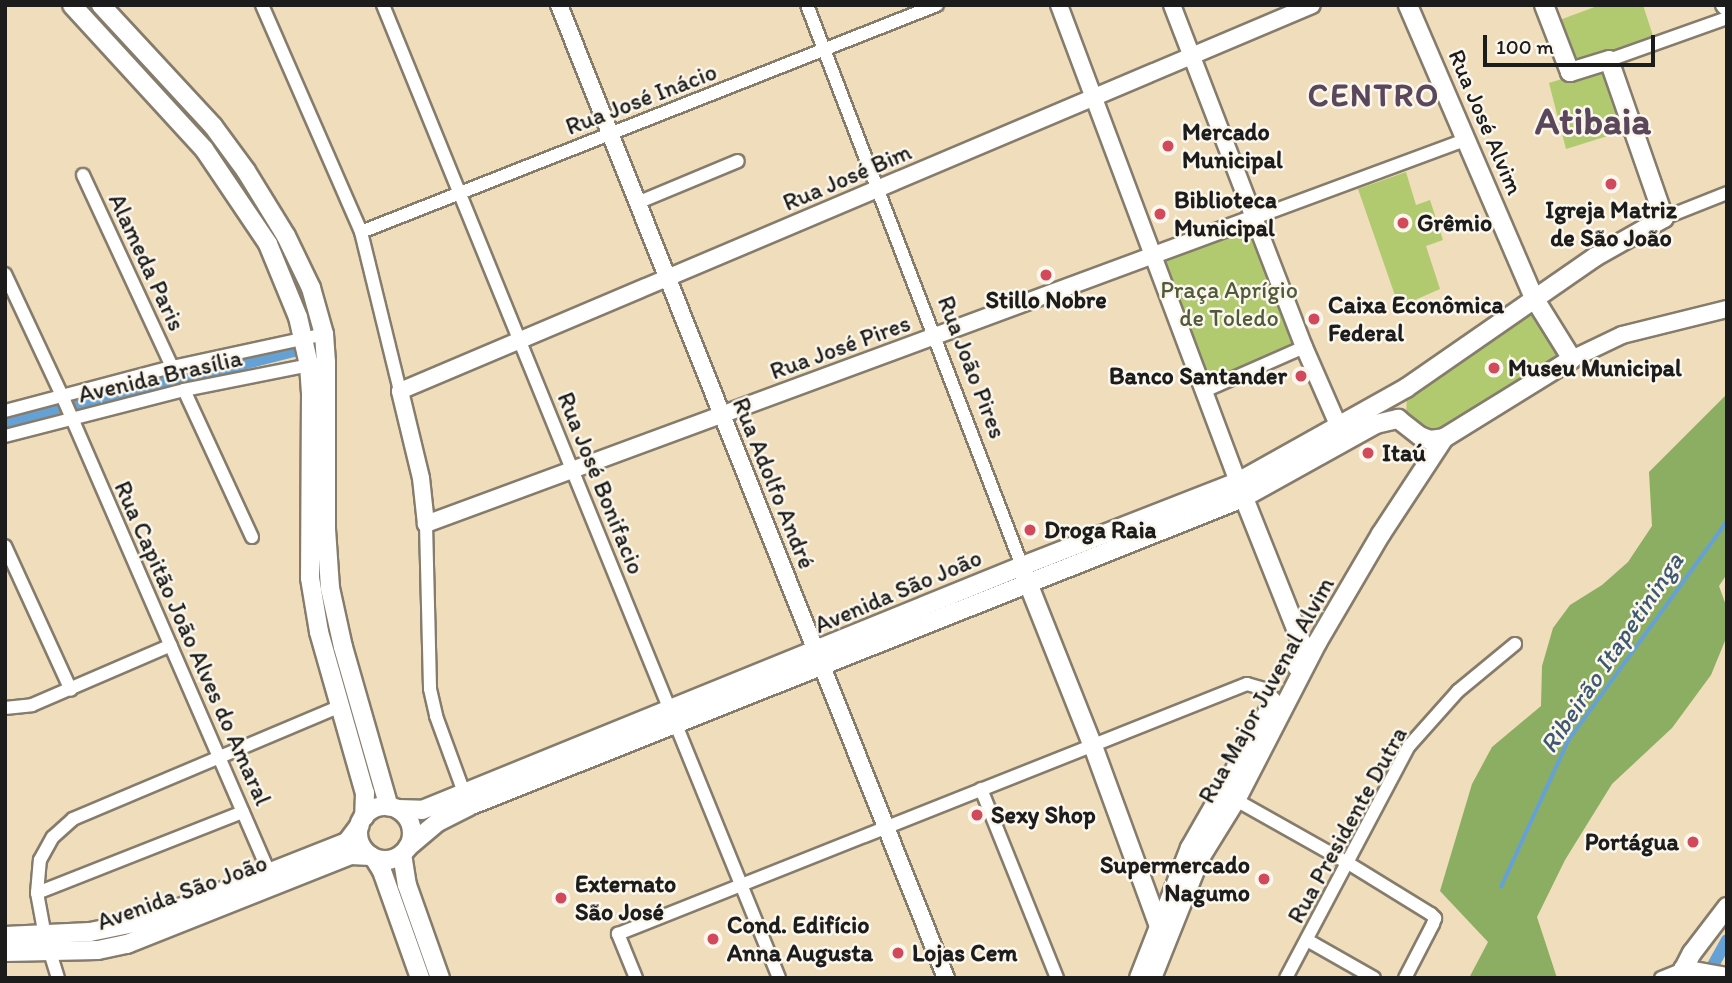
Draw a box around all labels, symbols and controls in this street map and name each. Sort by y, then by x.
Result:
scale bar [1487,21,1658,65]
text: 100 m [1496,34,1554,59]
street label: Rua José Alvim [1442,45,1530,199]
street label: Rua José Inácio [561,57,721,141]
district label: CENTRO [1309,76,1439,114]
district label: Atibaia [1535,99,1651,145]
place label: Mercado Municipal [1182,118,1283,174]
street label: Rua José Bim [778,137,916,217]
marker: Mercado Municipal [1160,138,1176,154]
marker: Igreja Matriz de São João [1603,176,1619,192]
place label: Biblioteca Municipal [1174,186,1277,242]
street label: Alameda Paris [103,189,191,335]
place label: Igreja Matriz de São João [1545,196,1677,252]
marker: Biblioteca Municipal [1152,206,1168,222]
place label: Grêmio [1417,209,1492,237]
marker: Grêmio [1395,215,1411,231]
marker: Stillo Nobre [1038,267,1054,283]
park label: Praça Aprígio de Toledo [1160,276,1298,332]
place label: Stillo Nobre [985,286,1107,314]
place label: Caixa Econômica Federal [1328,291,1504,347]
street label: Rua João Pires [932,292,1012,442]
street label: Rua José Pires [766,308,914,386]
marker: Caixa Econômica Federal [1306,311,1322,327]
street label: Avenida Brasília [75,343,245,409]
place label: Museu Municipal [1508,354,1682,382]
marker: Museu Municipal [1486,360,1502,376]
place label: Banco Santander [1109,362,1287,390]
marker: Banco Santander [1293,368,1309,384]
street label: Rua José Bonifacio [551,387,651,579]
street label: Rua Adolfo André [727,393,821,573]
place label: Itaú [1382,439,1426,467]
marker: Itaú [1360,445,1376,461]
street label: Rua Capitão João Alves do Amaral [108,476,278,810]
place label: Droga Raia [1044,516,1157,544]
marker: Droga Raia [1022,522,1038,538]
street label: Avenida São João [810,543,986,639]
water label: Ribeirão Itapetininga [1534,548,1690,758]
street label: Rua Major Juvenal Alvim [1192,572,1340,808]
street label: Rua Presidente Dutra [1281,722,1413,928]
place label: Sexy Shop [991,801,1095,829]
marker: Sexy Shop [969,807,985,823]
place label: Portágua [1585,828,1679,856]
marker: Portágua [1685,834,1701,850]
street label: Avenida São João [93,848,271,936]
place label: Supermercado Nagumo [1100,851,1250,907]
place label: Externato São José [575,870,676,926]
marker: Supermercado Nagumo [1256,871,1272,887]
marker: Externato São José [553,890,569,906]
place label: Cond. Edifício Anna Augusta [727,911,873,967]
marker: Cond. Edifício Anna Augusta [705,931,721,947]
place label: Lojas Cem [912,939,1017,967]
marker: Lojas Cem [890,945,906,961]

